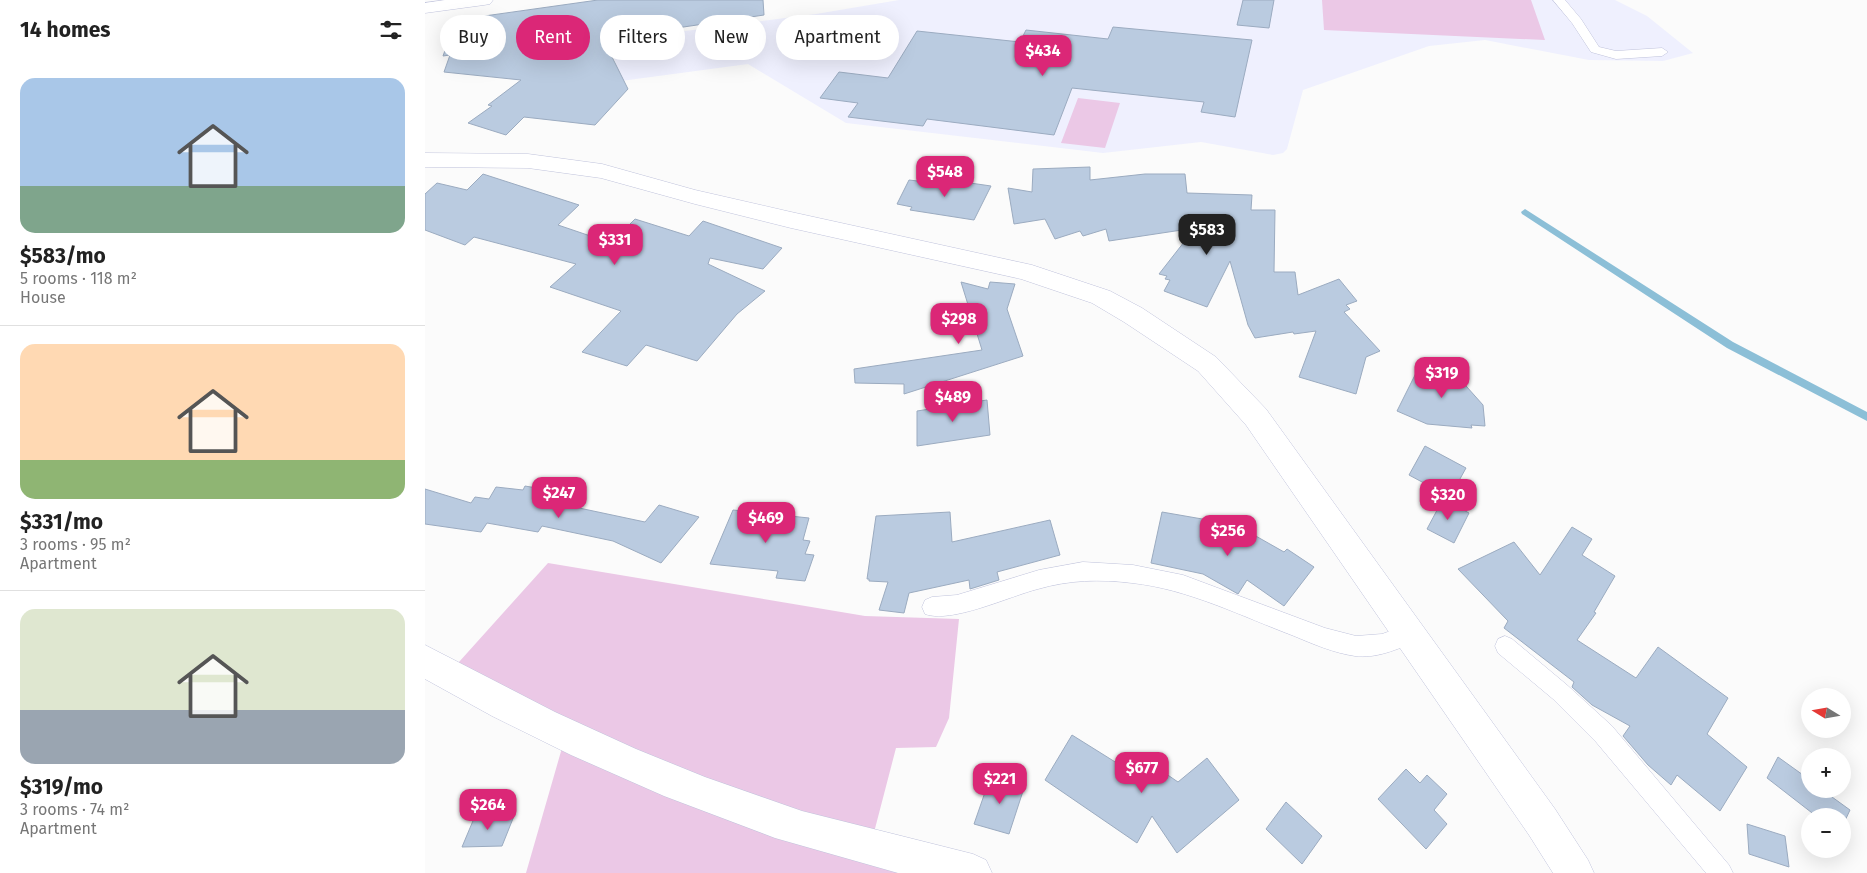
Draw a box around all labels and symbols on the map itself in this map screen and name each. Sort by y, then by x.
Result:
pin: $434 [1013,34,1073,77]
pin: $548 [915,156,975,198]
pin: $583 [1177,214,1237,256]
pin: $331 [585,224,645,266]
pin: $298 [929,302,989,345]
pin: $319 [1412,356,1472,399]
pin: $489 [923,380,983,423]
pin: $247 [529,476,589,519]
pin: $320 [1418,478,1478,521]
pin: $469 [736,502,796,544]
pin: $256 [1198,514,1258,557]
north arrow [1801,688,1851,738]
pin: $677 [1112,752,1172,794]
pin: $221 [970,762,1030,805]
pin: $264 [458,788,518,831]

